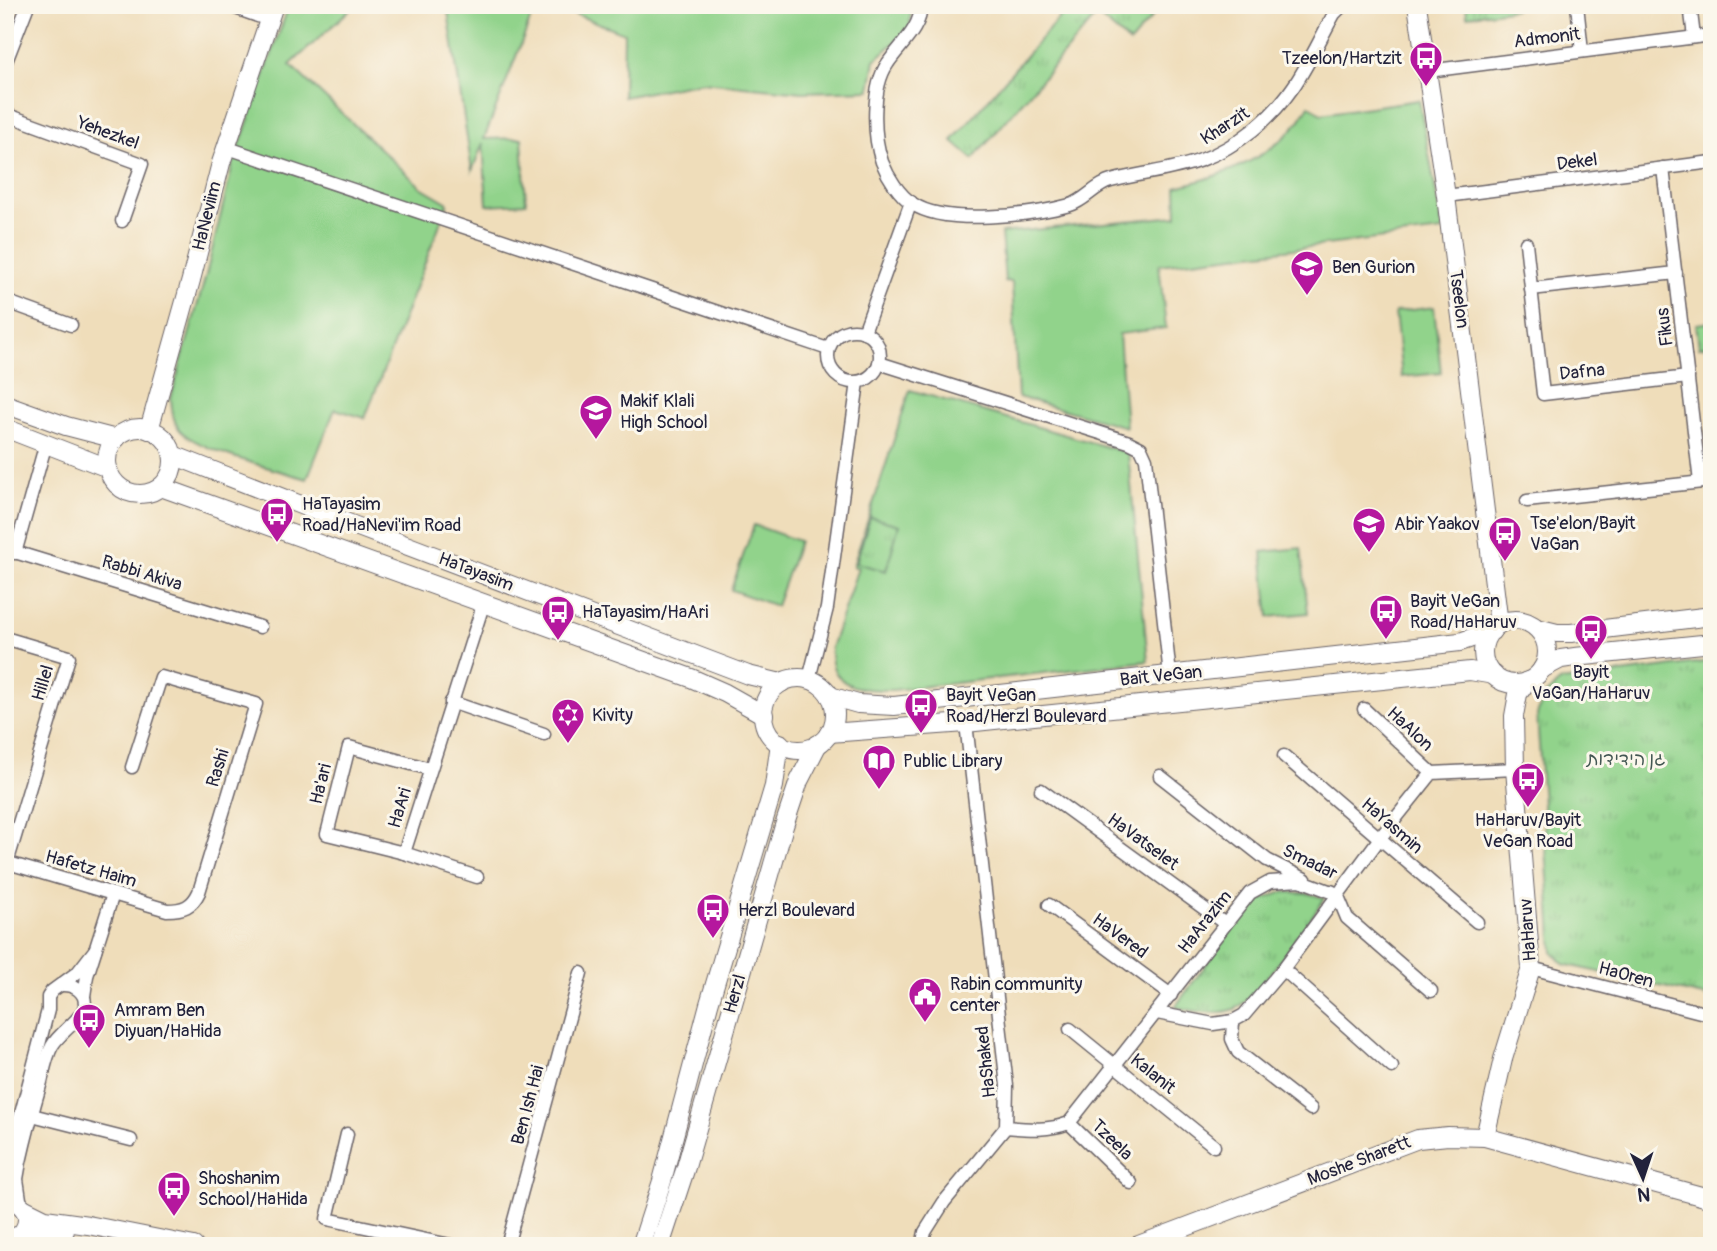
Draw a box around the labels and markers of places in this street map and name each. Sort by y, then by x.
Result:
bus stop icon: Tzeelon/Hartzit [1407,39,1445,88]
place label: Tzeelon/Hartzit [1282,47,1403,70]
school or university icon: Ben Gurion [1288,248,1326,297]
place label: Ben Gurion [1332,256,1415,279]
place label: Makif Klali High School [620,390,708,434]
school or university icon: Makif Klali High School [577,392,615,441]
place label: HaTayasim Road/HaNevi'im Road [302,493,461,537]
bus stop icon: HaTayasim Road/HaNevi'im Road [258,495,296,544]
school or university icon: Abir Yaakov [1350,505,1388,554]
place label: Tse'elon/Bayit VaGan [1530,512,1636,556]
place label: Abir Yaakov [1394,513,1480,536]
bus stop icon: Tse'elon/Bayit VaGan [1486,514,1524,563]
place label: Bayit VeGan Road/HaHaruv [1410,590,1517,634]
bus stop icon: Bayit VeGan Road/HaHaruv [1367,592,1405,641]
bus stop icon: HaTayasim/HaAri [539,593,577,642]
place label: HaTayasim/HaAri [582,601,708,624]
bus stop icon: Bayit VaGan/HaHaruv [1572,612,1610,661]
place label: Bayit VaGan/HaHaruv [1532,661,1650,705]
place label: Bayit VeGan Road/Herzl Boulevard [946,684,1107,728]
bus stop icon: Bayit VeGan Road/Herzl Boulevard [902,686,940,735]
synagogue icon: Kivity [549,696,587,745]
place label: Kivity [592,704,633,727]
library icon: Public Library [860,742,898,791]
place label: Public Library [903,750,1003,773]
bus stop icon: HaHaruv/Bayit VeGan Road [1509,760,1547,809]
place label: HaHaruv/Bayit VeGan Road [1475,809,1582,853]
bus stop icon: Herzl Boulevard [694,891,732,940]
place label: Herzl Boulevard [738,899,855,922]
place label: Rabin community center [950,973,1083,1017]
public building icon: Rabin community center [906,975,944,1024]
place label: Amram Ben Diyuan/HaHida [114,999,221,1043]
bus stop icon: Amram Ben Diyuan/HaHida [70,1001,108,1050]
place label: Shoshanim School/HaHida [198,1167,308,1211]
bus stop icon: Shoshanim School/HaHida [155,1169,193,1218]

